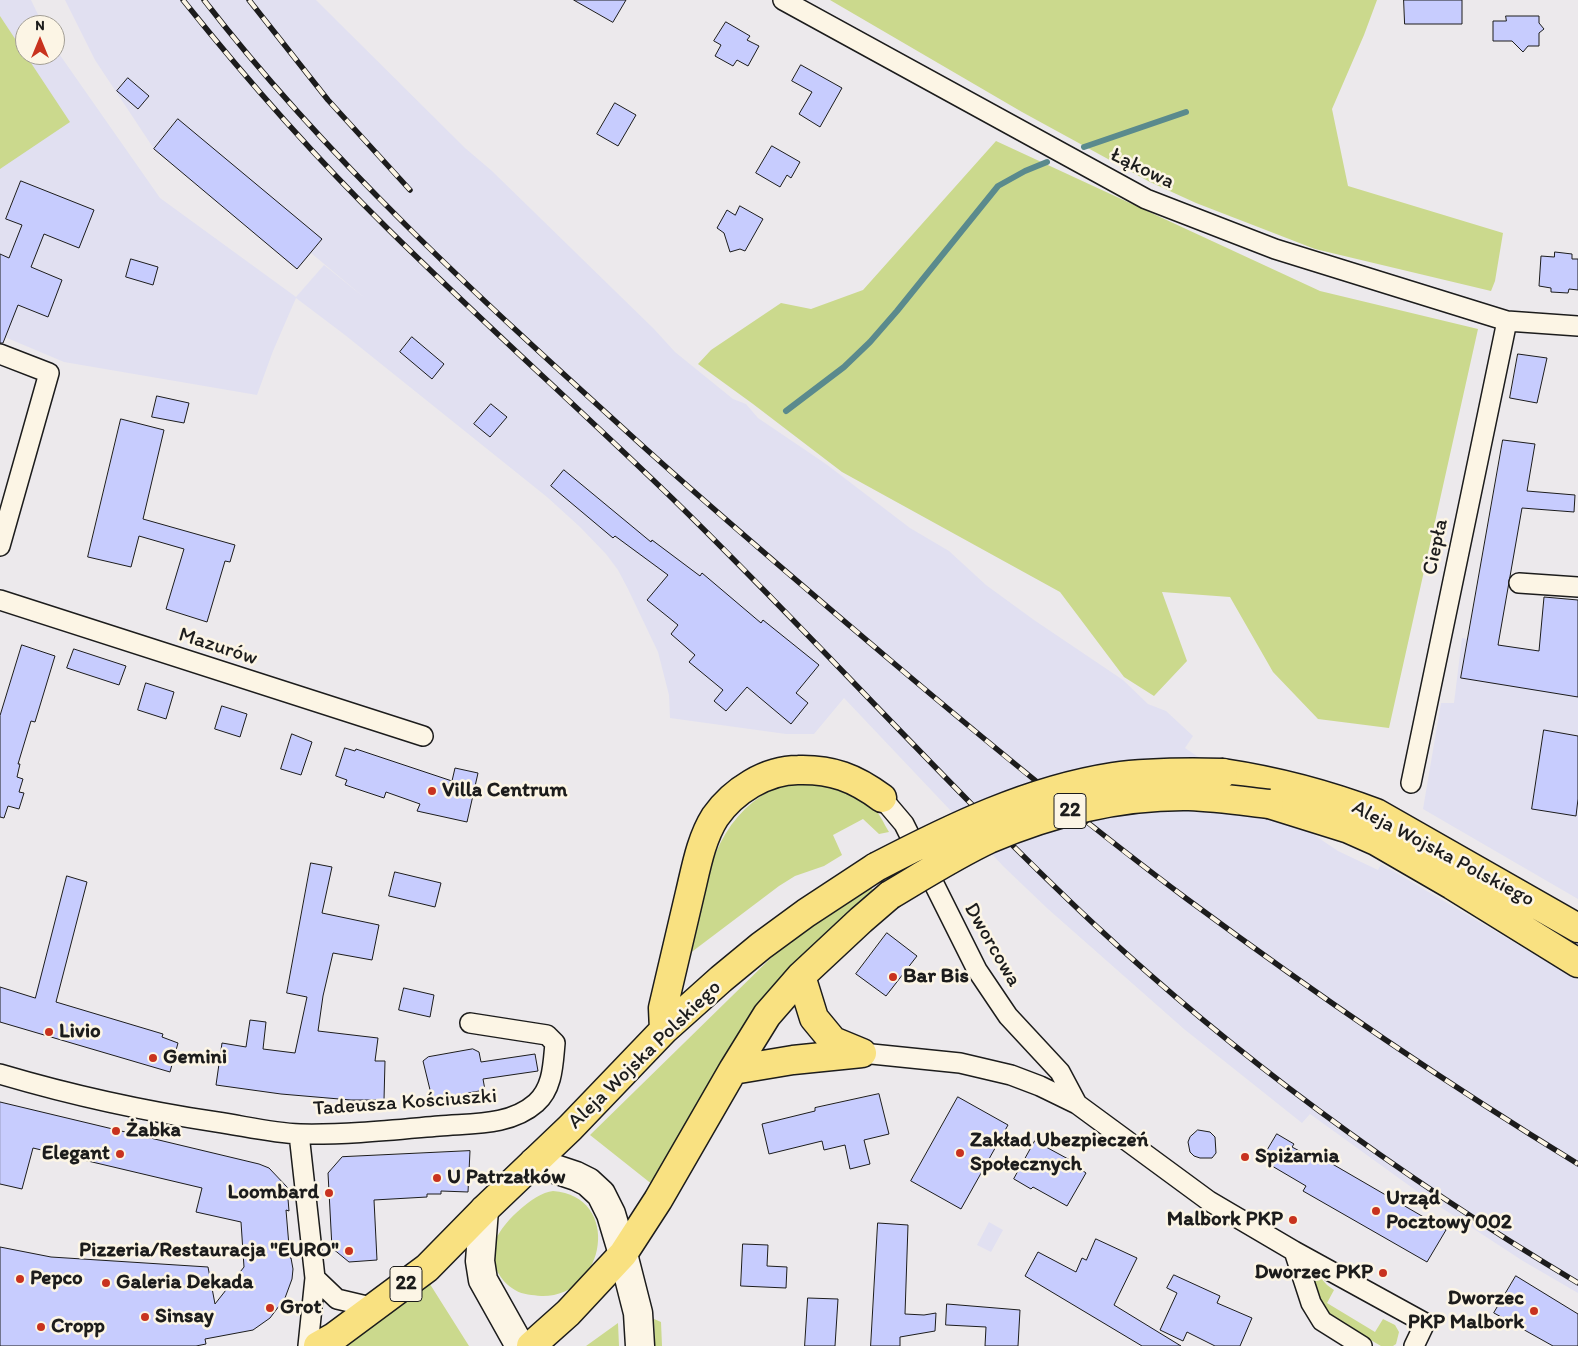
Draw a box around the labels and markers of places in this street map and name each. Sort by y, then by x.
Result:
place label: Villa Centrum [442,778,567,804]
marker: Villa Centrum [426,785,438,797]
place label: Bar Bis [903,964,969,990]
marker: Bar Bis [887,971,899,983]
place label: Livio [59,1019,101,1045]
marker: Livio [43,1026,55,1038]
place label: Gemini [163,1045,227,1071]
marker: Gemini [147,1052,159,1064]
place label: Żabka [126,1118,181,1144]
marker: Żabka [110,1125,122,1137]
place label: Zakład Ubezpieczeń Społecznych [970,1128,1148,1178]
place label: Elegant [42,1141,110,1167]
place label: Spiżarnia [1255,1144,1339,1170]
marker: Zakład Ubezpieczeń Społecznych [954,1147,966,1159]
marker: Elegant [114,1148,126,1160]
marker: Spiżarnia [1239,1151,1251,1163]
place label: U Patrzałków [447,1165,566,1191]
marker: U Patrzałków [431,1172,443,1184]
place label: Loombard [228,1180,319,1206]
place label: Urząd Pocztowy 002 [1386,1186,1512,1236]
marker: Loombard [323,1187,335,1199]
marker: Urząd Pocztowy 002 [1370,1205,1382,1217]
place label: Malbork PKP [1167,1207,1283,1233]
marker: Malbork PKP [1287,1214,1299,1226]
place label: Pizzeria/Restauracja "EURO" [79,1238,339,1264]
marker: Pizzeria/Restauracja "EURO" [343,1245,355,1257]
place label: Dworzec PKP [1254,1260,1373,1286]
place label: Pepco [30,1266,83,1292]
marker: Dworzec PKP [1377,1267,1389,1279]
place label: Galeria Dekada [116,1270,254,1296]
marker: Pepco [14,1273,26,1285]
marker: Galeria Dekada [100,1277,112,1289]
place label: Dworzec PKP Malbork [1408,1286,1524,1336]
place label: Grot [280,1295,321,1321]
marker: Grot [264,1302,276,1314]
place label: Sinsay [155,1304,214,1330]
marker: Dworzec PKP Malbork [1528,1305,1540,1317]
marker: Sinsay [139,1311,151,1323]
place label: Cropp [51,1314,105,1340]
marker: Cropp [35,1321,47,1333]

